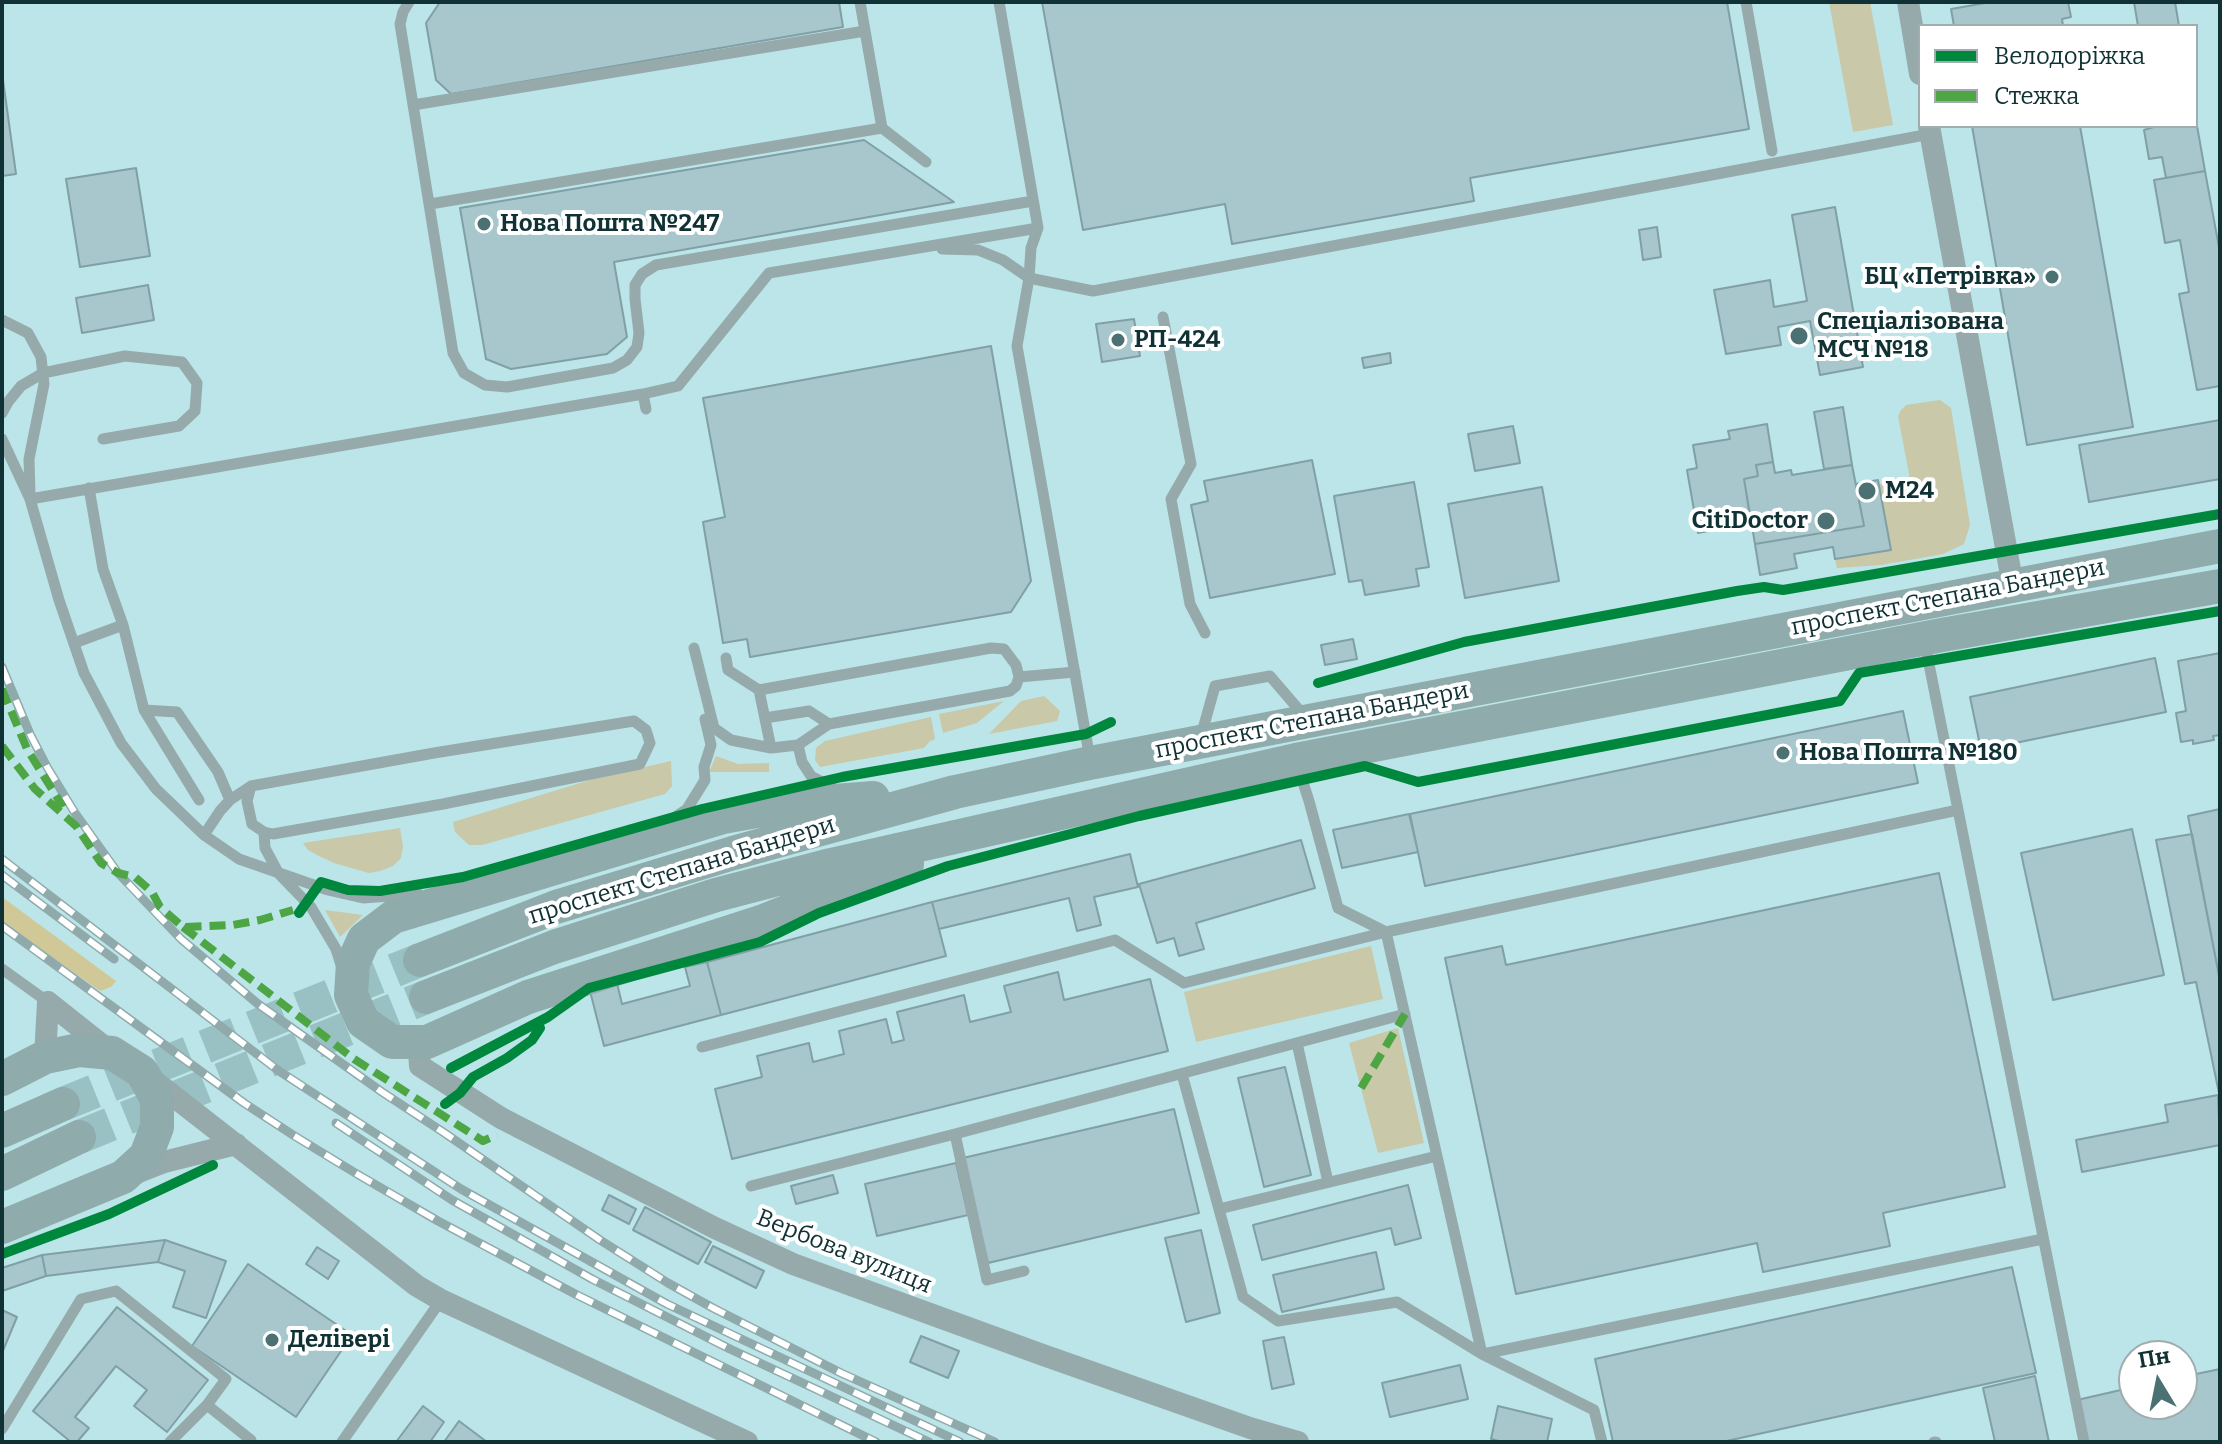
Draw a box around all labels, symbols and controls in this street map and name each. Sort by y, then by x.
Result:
legend [1918,24,2198,128]
text: Велодоріжка [1994,42,2145,70]
text: Стежка [1994,82,2079,110]
place label: Нова Пошта №247 [500,210,719,238]
marker: Нова Пошта №247 [475,215,493,233]
place label: БЦ «Петрівка» [1864,263,2036,291]
marker: БЦ «Петрівка» [2043,268,2061,286]
place label: Спеціалізована МСЧ №18 [1817,308,2004,364]
marker: Спеціалізована МСЧ №18 [1788,325,1810,347]
place label: РП-424 [1134,326,1220,354]
marker: РП-424 [1109,331,1127,349]
place label: М24 [1885,477,1934,505]
marker: М24 [1856,480,1878,502]
place label: CitiDoctor [1691,507,1808,535]
marker: CitiDoctor [1815,510,1837,532]
street label: проспект Степана Бандери [1789,553,2107,643]
street label: проспект Степана Бандери [1153,676,1471,766]
place label: Нова Пошта №180 [1799,739,2018,767]
marker: Нова Пошта №180 [1774,744,1792,762]
street label: проспект Степана Бандери [525,811,839,931]
street label: Вербова вулиця [752,1204,936,1300]
place label: Делівері [288,1326,390,1354]
marker: Делівері [263,1331,281,1349]
north arrow [2118,1340,2198,1420]
text: Пн [2136,1342,2172,1374]

